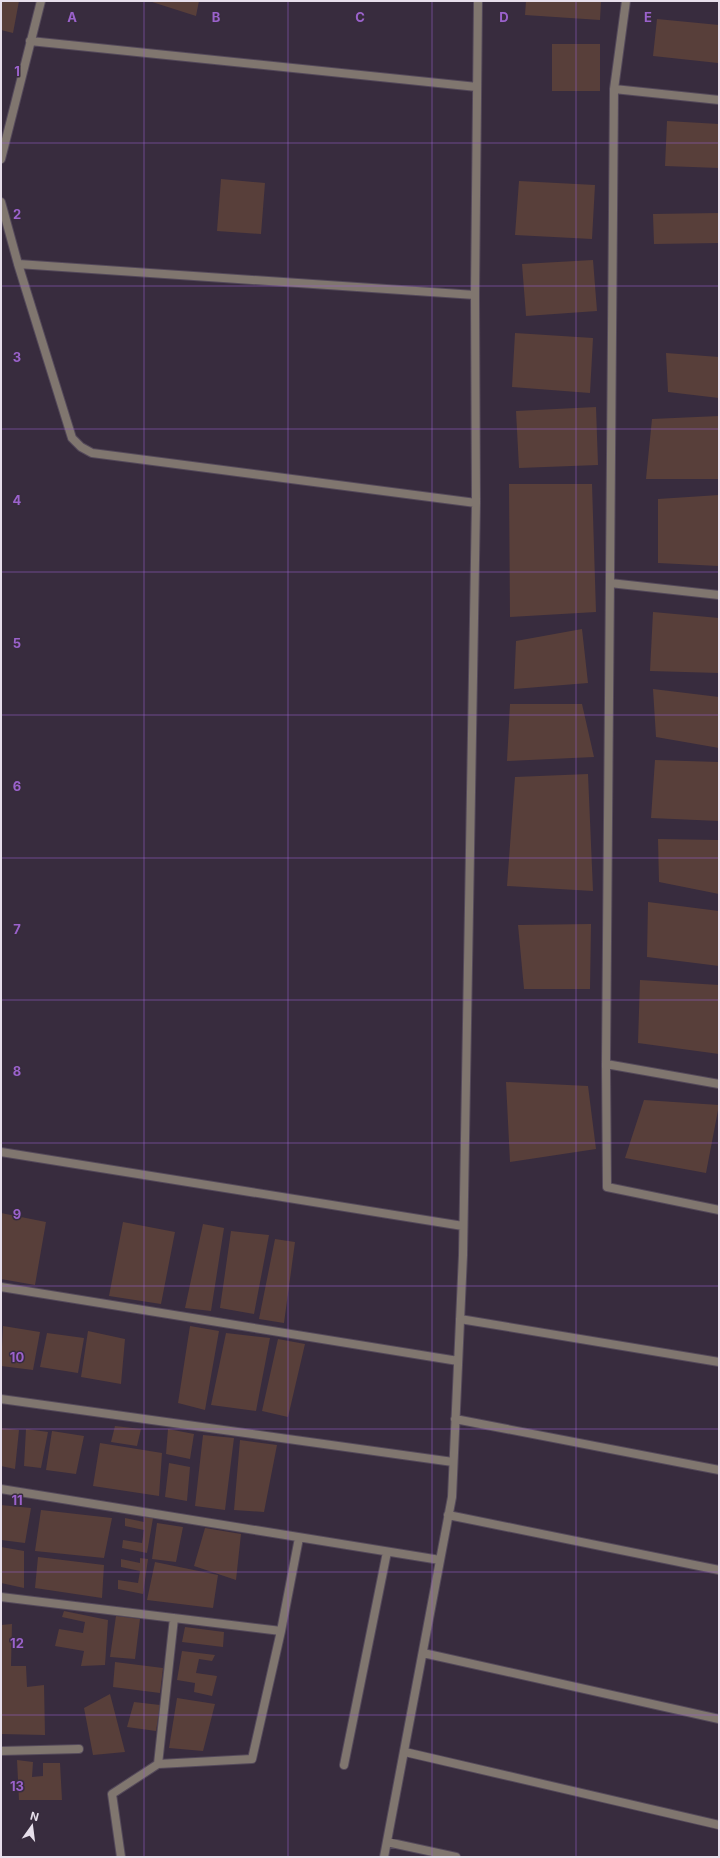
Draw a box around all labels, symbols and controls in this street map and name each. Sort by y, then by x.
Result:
text: A [67,9,77,25]
text: B [212,9,221,25]
text: C [355,9,365,25]
text: D [499,9,509,25]
text: E [644,9,652,25]
text: 1 [14,63,20,79]
text: 2 [13,206,21,222]
text: 3 [13,349,21,365]
text: 4 [13,492,22,508]
text: 5 [13,635,21,651]
text: 6 [13,778,21,794]
text: 7 [13,921,21,937]
text: 8 [13,1063,21,1079]
text: 9 [13,1206,21,1222]
text: 10 [10,1349,24,1365]
text: 11 [11,1492,23,1508]
text: 12 [10,1635,24,1651]
text: 13 [10,1778,24,1794]
north arrow [12,1806,52,1846]
text: N [29,1808,40,1824]

